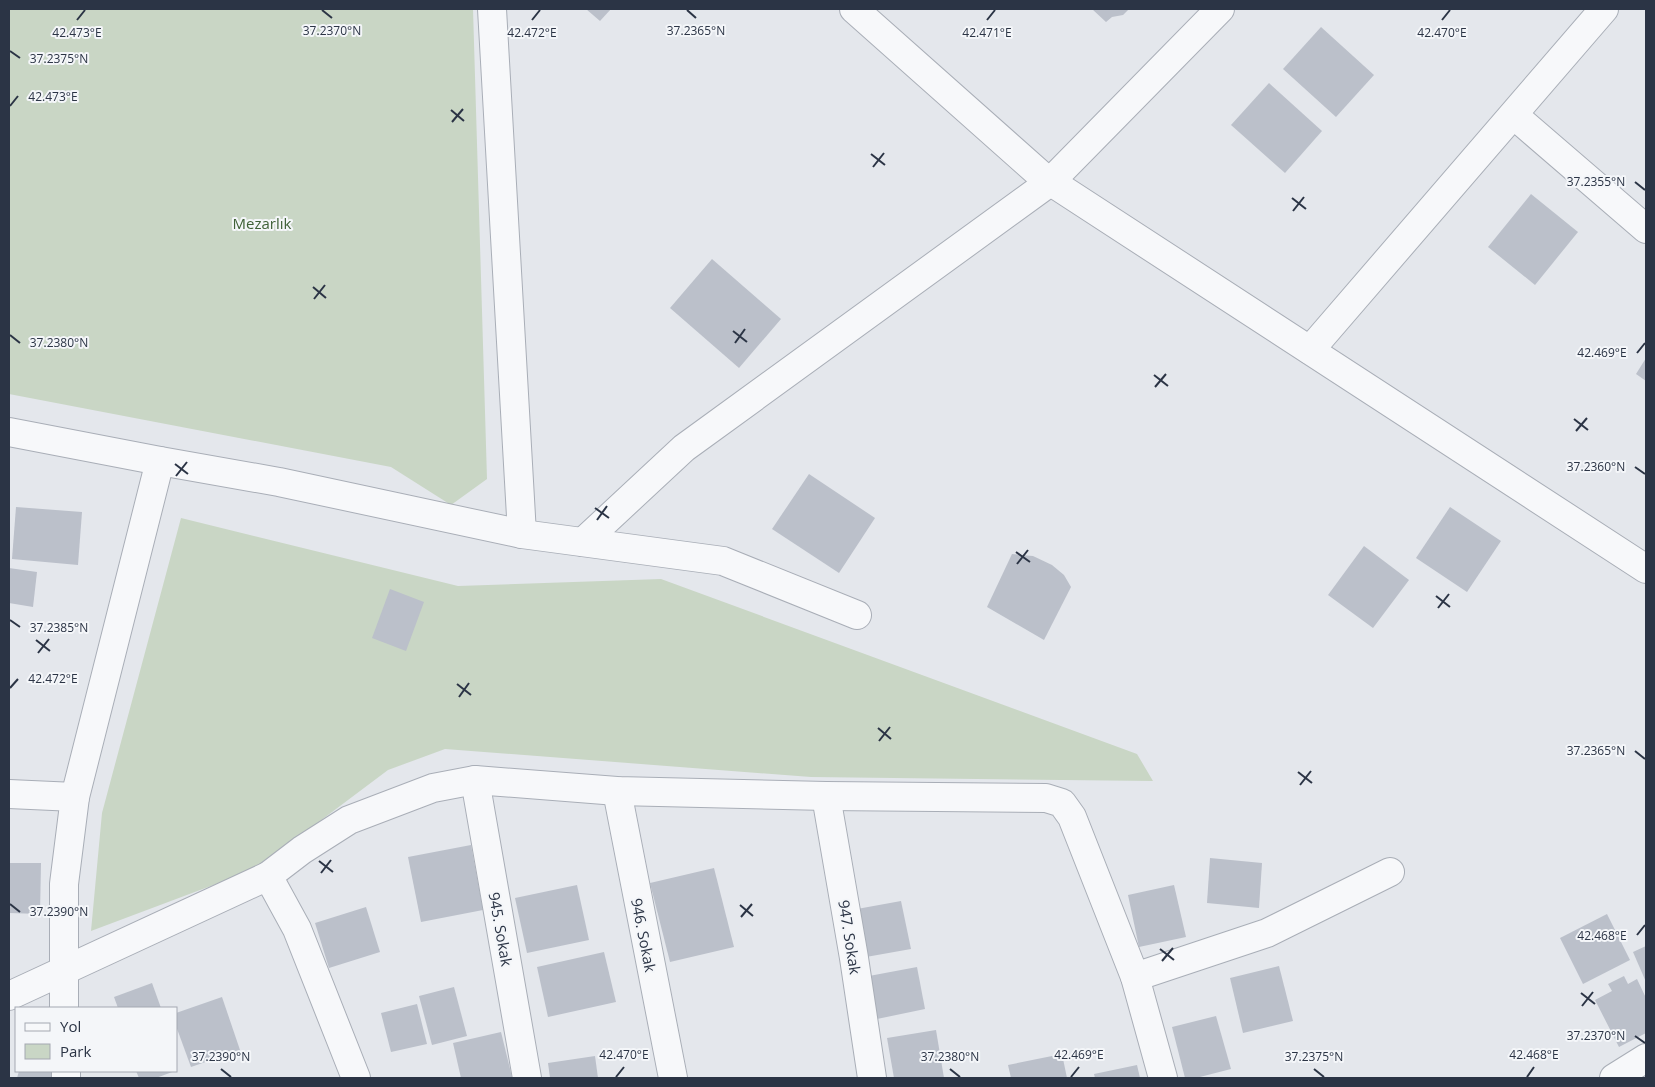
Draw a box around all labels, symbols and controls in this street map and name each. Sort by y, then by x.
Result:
text: 37.2370°N [303,22,361,39]
text: 37.2365°N [667,22,725,39]
text: 42.473°E [52,24,102,41]
text: 42.472°E [507,24,557,41]
text: 42.471°E [962,24,1012,41]
text: 42.470°E [1417,24,1467,41]
text: 37.2375°N [30,50,88,67]
text: 42.473°E [28,88,78,105]
text: 37.2355°N [1567,173,1625,190]
park label: Mezarlık [233,213,292,233]
text: 37.2380°N [30,334,88,351]
text: 42.469°E [1577,344,1627,361]
text: 37.2360°N [1567,458,1625,475]
text: 37.2385°N [30,619,88,636]
text: 42.472°E [28,670,78,687]
text: 37.2365°N [1567,742,1625,759]
street label: 945. Sokak [485,890,517,968]
street label: 946. Sokak [627,896,661,974]
street label: 947. Sokak [834,898,866,976]
text: 37.2390°N [30,903,88,920]
text: 42.468°E [1577,927,1627,944]
legend [15,1007,178,1072]
text: Yol [60,1016,81,1036]
text: 37.2370°N [1567,1027,1625,1044]
text: Park [60,1041,91,1061]
text: 42.470°E [599,1046,649,1063]
text: 42.469°E [1054,1046,1104,1063]
text: 42.468°E [1509,1046,1559,1063]
text: 37.2390°N [192,1048,250,1065]
text: 37.2380°N [921,1048,979,1065]
text: 37.2375°N [1285,1048,1343,1065]

